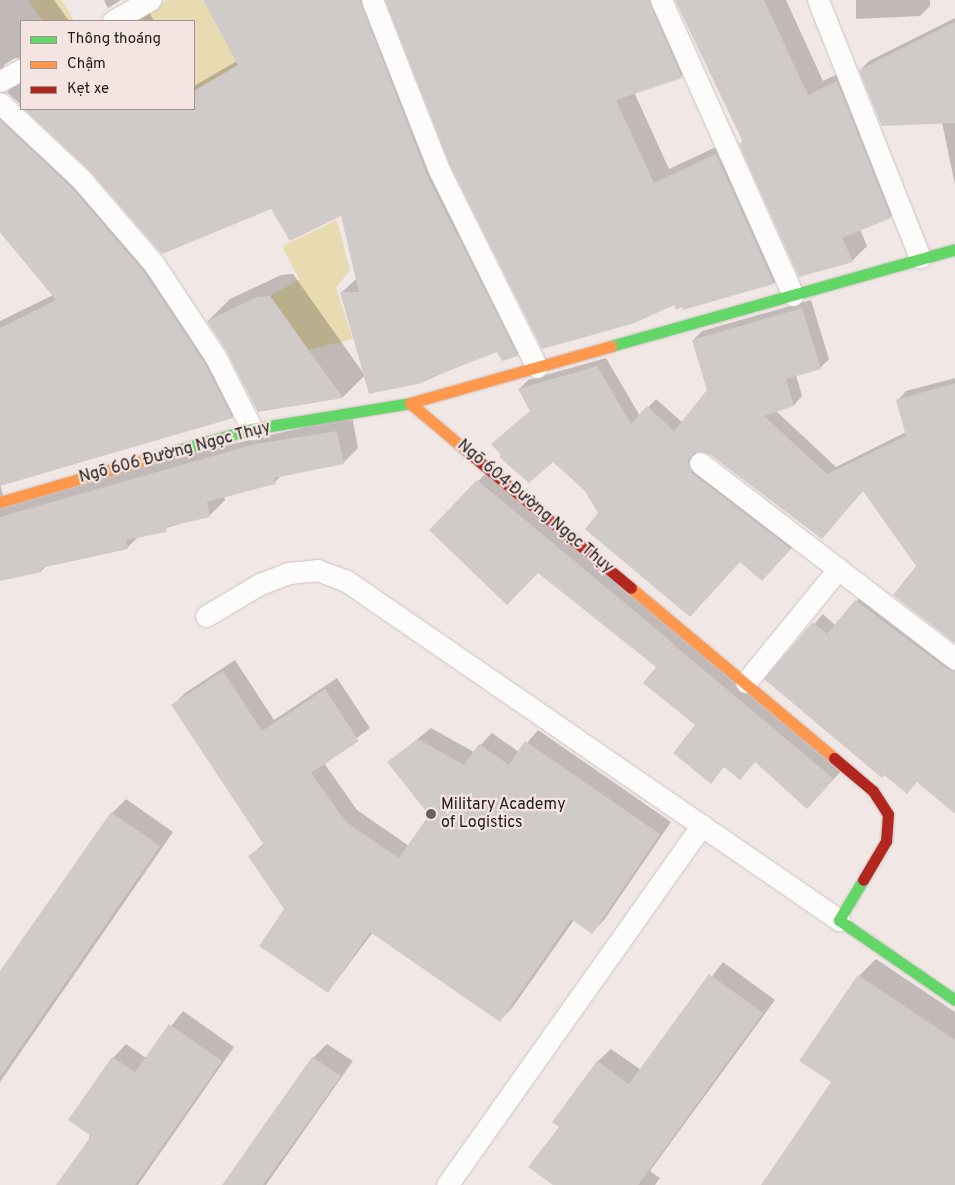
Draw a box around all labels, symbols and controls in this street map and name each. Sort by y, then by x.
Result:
legend [20,20,195,110]
text: Thông thoáng [67,30,161,49]
text: Chậm [67,55,106,74]
text: Kẹt xe [67,80,109,99]
street label: Ngõ 606 Đường Ngọc Thụy [77,418,273,488]
street label: Ngõ 604 Đường Ngọc Thụy [453,436,617,578]
place label: Military Academy of Logistics [441,795,566,833]
marker: Military Academy of Logistics [425,808,437,820]

